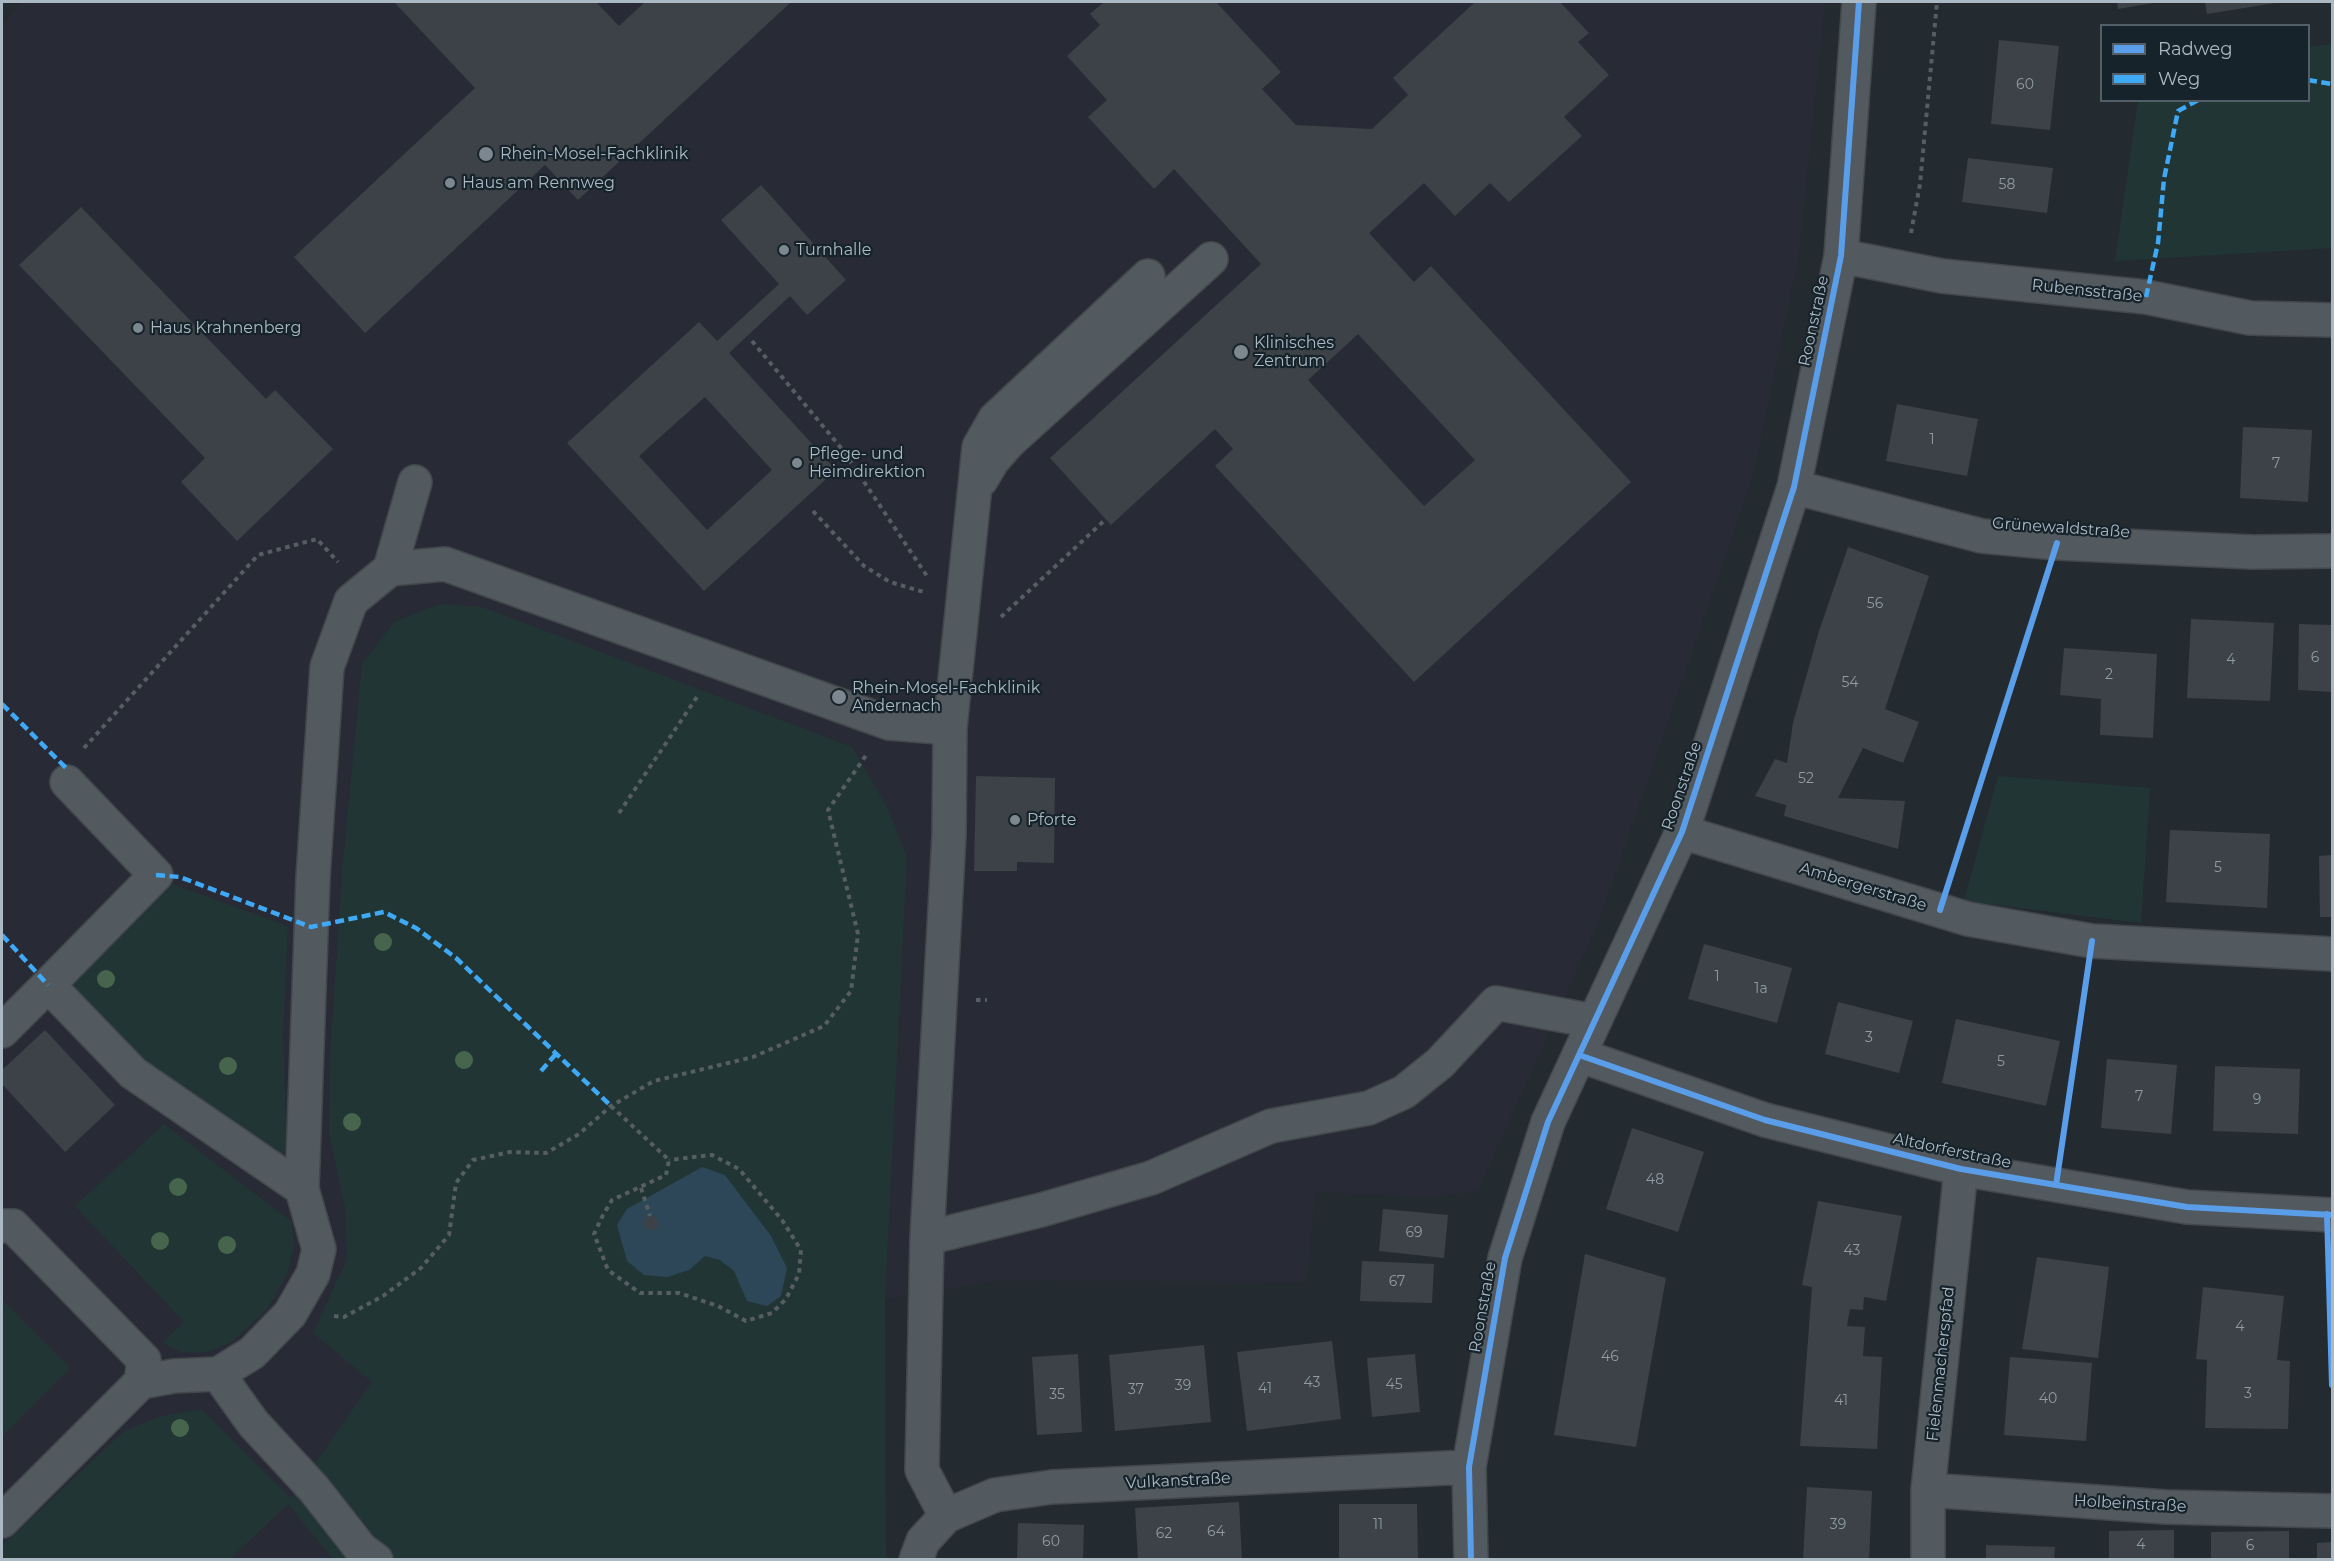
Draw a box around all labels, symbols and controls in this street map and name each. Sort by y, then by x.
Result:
legend [2100,24,2310,102]
text: Radweg [2158,38,2233,60]
text: Weg [2158,68,2200,90]
house number: 60 [2016,77,2034,93]
place label: Rhein-Mosel-Fachklinik [500,144,688,164]
marker: Rhein-Mosel-Fachklinik [477,145,495,163]
place label: Haus am Rennweg [462,173,615,193]
marker: Haus am Rennweg [443,176,457,190]
house number: 58 [1999,177,2015,193]
place label: Turnhalle [796,240,871,260]
marker: Turnhalle [777,243,791,257]
street label: Roonstraße [1795,274,1833,368]
street label: Rubensstraße [2031,276,2143,306]
place label: Haus Krahnenberg [150,318,301,338]
marker: Haus Krahnenberg [131,321,145,335]
place label: Klinisches Zentrum [1254,333,1334,371]
marker: Klinisches Zentrum [1232,343,1250,361]
house number: 1 [1929,432,1935,448]
place label: Pflege- und Heimdirektion [809,444,925,482]
marker: Pflege- und Heimdirektion [790,456,804,470]
house number: 7 [2272,456,2280,472]
street label: Grünewaldstraße [1991,514,2131,542]
house number: 56 [1867,596,1883,612]
house number: 6 [2311,650,2319,666]
house number: 4 [2226,652,2236,668]
house number: 2 [2105,667,2113,683]
house number: 54 [1841,675,1859,691]
place label: Rhein-Mosel-Fachklinik Andernach [852,678,1040,716]
marker: Rhein-Mosel-Fachklinik Andernach [830,688,848,706]
street label: Roonstraße [1658,739,1706,833]
house number: 52 [1798,771,1814,787]
place label: Pforte [1027,810,1076,830]
marker: Pforte [1008,813,1022,827]
street label: Ambergerstraße [1797,859,1929,915]
house number: 5 [2214,860,2222,876]
house number: 1 [1714,969,1720,985]
house number: 1a [1754,981,1768,997]
house number: 3 [1865,1030,1873,1046]
house number: 5 [1997,1054,2005,1070]
house number: 7 [2135,1089,2143,1105]
house number: 9 [2253,1092,2261,1108]
street label: Altdorferstraße [1891,1129,2013,1173]
house number: 48 [1646,1172,1664,1188]
house number: 69 [1405,1225,1423,1241]
house number: 43 [1844,1243,1860,1259]
street label: Roonstraße [1466,1260,1500,1354]
house number: 67 [1389,1274,1405,1290]
street label: Fielenmacherspfad [1923,1286,1959,1442]
house number: 4 [2235,1319,2245,1335]
house number: 46 [1601,1349,1619,1365]
house number: 43 [1304,1375,1320,1391]
house number: 45 [1385,1377,1403,1393]
house number: 39 [1175,1378,1191,1394]
house number: 41 [1258,1381,1272,1397]
house number: 37 [1128,1382,1144,1398]
house number: 3 [2244,1386,2252,1402]
house number: 35 [1049,1387,1065,1403]
house number: 40 [2039,1391,2057,1407]
house number: 41 [1834,1393,1848,1409]
street label: Vulkanstraße [1125,1469,1231,1493]
street label: Holbeinstraße [2073,1491,2187,1517]
house number: 11 [1373,1517,1383,1533]
house number: 39 [1830,1517,1846,1533]
house number: 64 [1207,1524,1225,1540]
house number: 62 [1156,1526,1172,1542]
house number: 60 [1042,1534,1060,1550]
house number: 4 [2136,1537,2146,1553]
house number: 6 [2246,1538,2254,1554]

